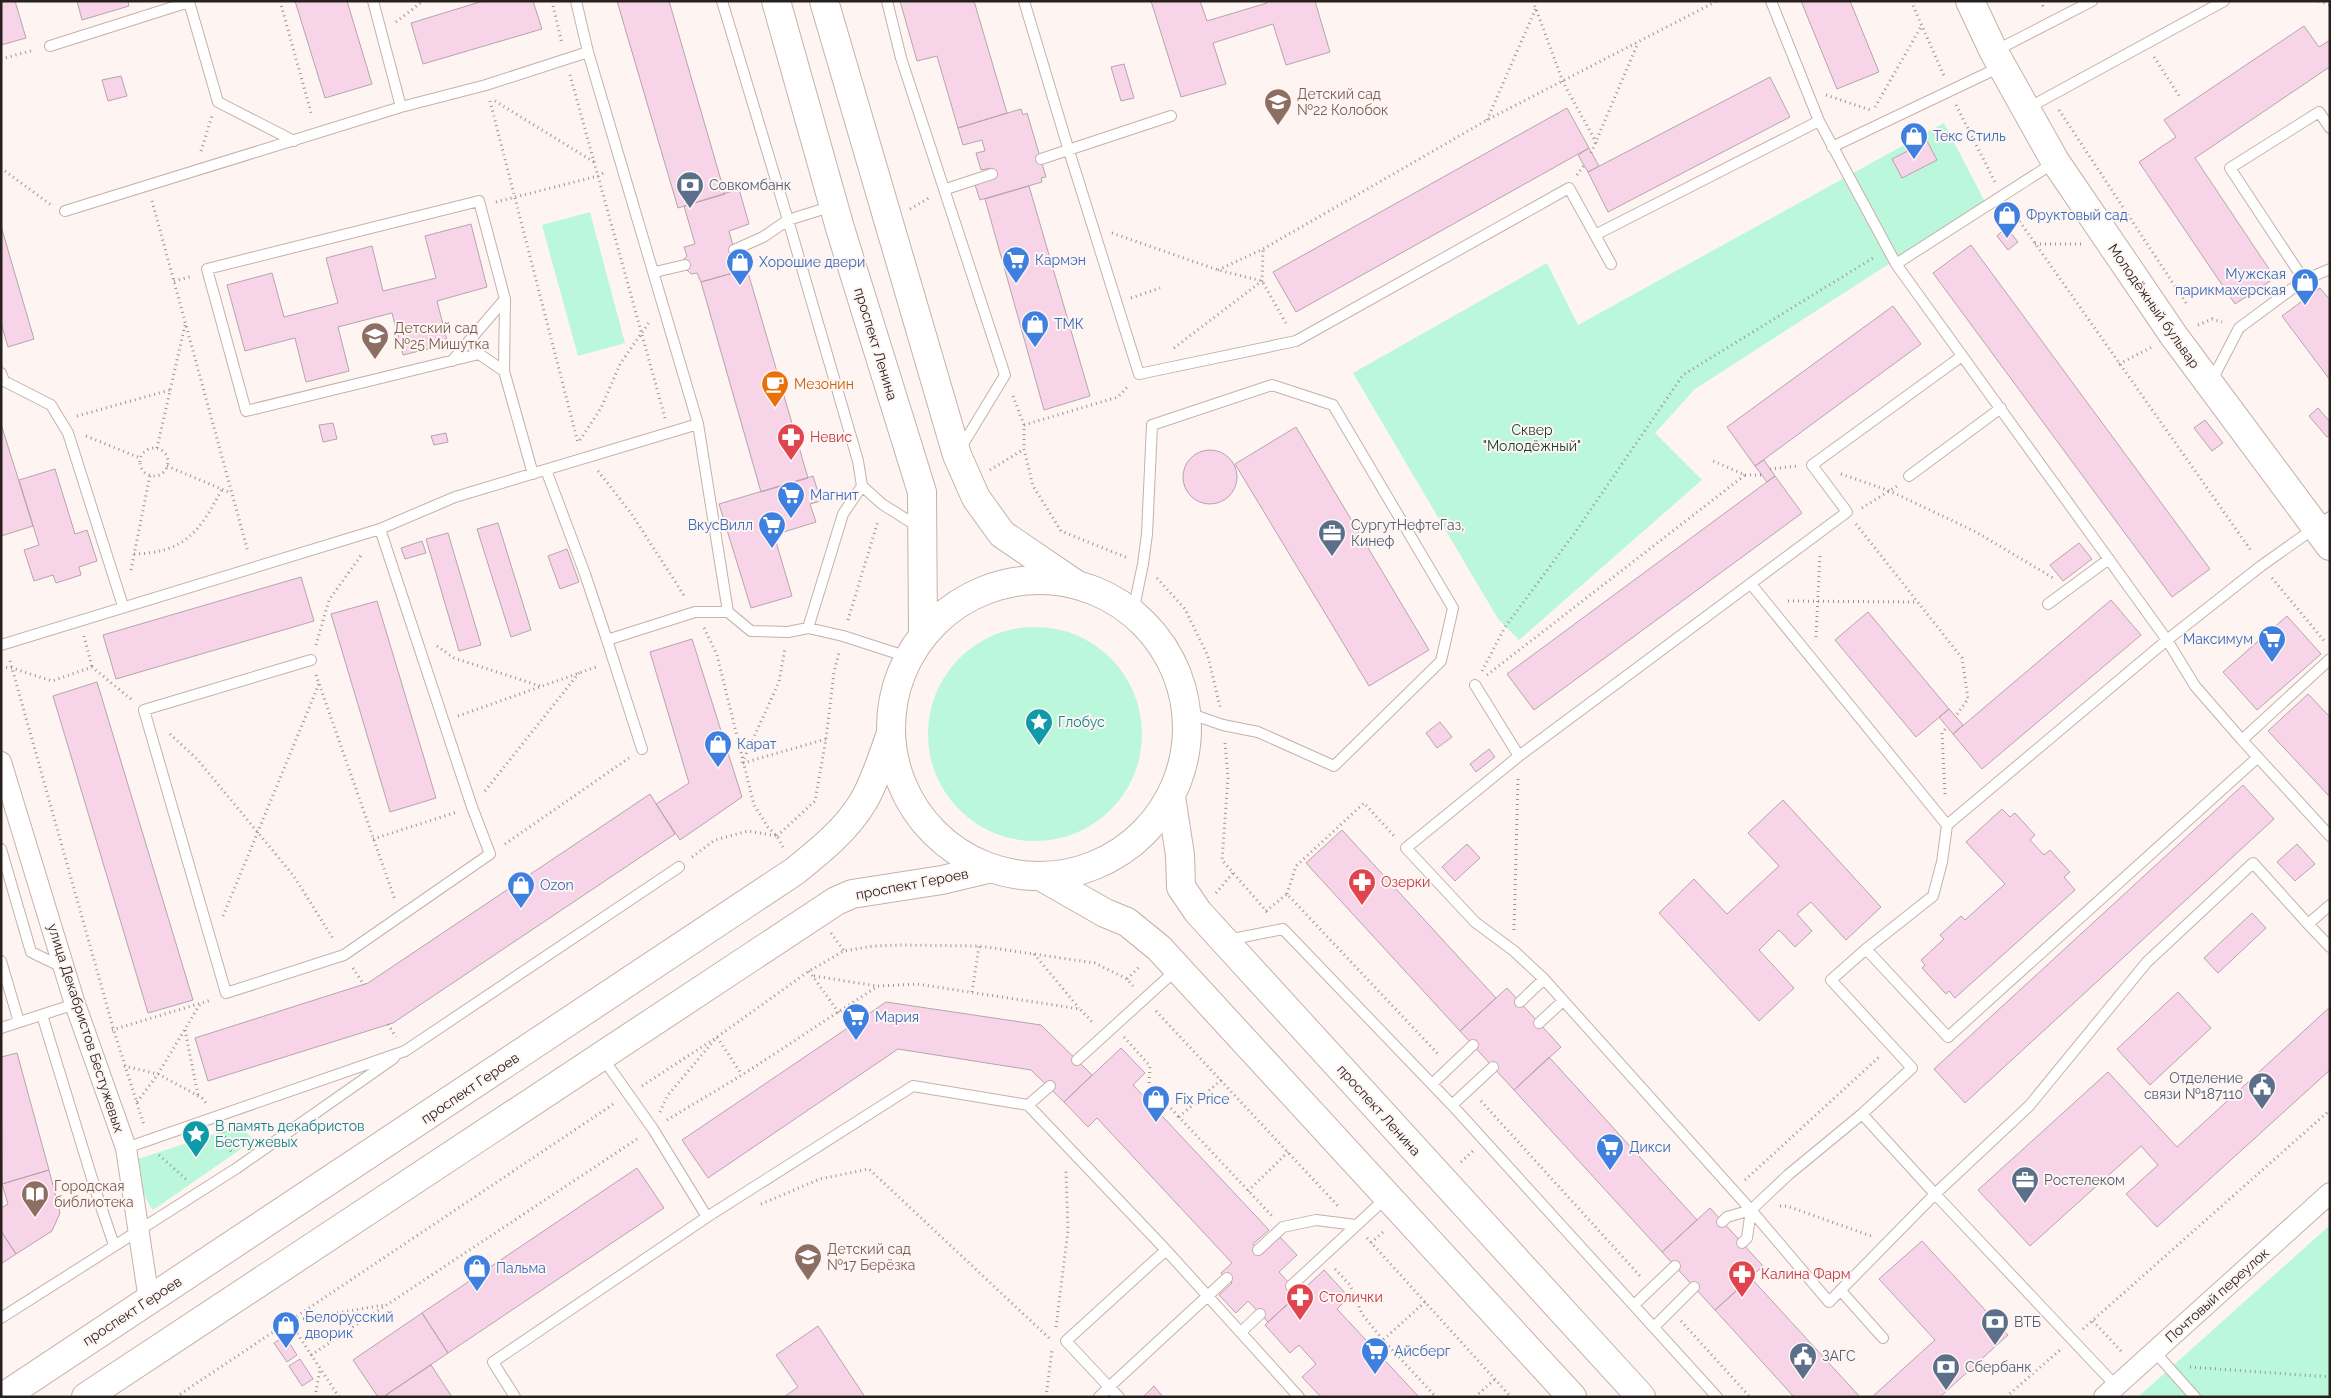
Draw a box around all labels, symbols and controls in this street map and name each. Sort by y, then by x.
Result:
place label: Детский сад №22 Колобок [1297,86,1388,118]
school or university icon: Детский сад №22 Колобок [1263,87,1293,126]
shop icon: Текс Стиль [1899,121,1929,160]
place label: Текс Стиль [1933,128,2006,144]
bank icon: Совкомбанк [675,170,705,209]
place label: Совкомбанк [709,177,791,193]
shop icon: Фруктовый сад [1992,200,2022,239]
place label: Фруктовый сад [2026,207,2128,223]
street label: Молодёжный бульвар [2105,241,2203,372]
supermarket icon: Кармэн [1001,245,1031,284]
shop icon: Хорошие двери [725,247,755,286]
place label: Кармэн [1035,252,1086,268]
place label: Хорошие двери [759,254,865,270]
place label: Мужская парикмахерская [2175,266,2286,298]
shop icon: Мужская парикмахерская [2290,267,2320,306]
street label: проспект Ленина [851,286,901,402]
shop icon: ТМК [1020,309,1050,348]
place label: ТМК [1054,316,1084,332]
place label: Детский сад №25 Мишутка [394,320,489,352]
school or university icon: Детский сад №25 Мишутка [360,321,390,360]
cafe icon: Мезонин [760,369,790,408]
place label: Мезонин [794,376,854,392]
pharmacy icon: Невис [776,422,806,461]
park label: Сквер "Молодёжный" [1483,422,1581,454]
place label: Невис [810,429,852,445]
supermarket icon: Магнит [776,480,806,519]
place label: Магнит [810,487,859,503]
supermarket icon: ВкусВилл [757,510,787,549]
place label: ВкусВилл [688,517,753,533]
place label: СургутНефтеГаз, Кинеф [1351,517,1464,549]
office icon: СургутНефтеГаз, Кинеф [1317,518,1347,557]
supermarket icon: Максимум [2257,624,2287,663]
place label: Максимум [2183,631,2253,647]
place icon: Глобус [1024,707,1054,746]
place label: Глобус [1058,714,1105,730]
shop icon: Карат [703,729,733,768]
place label: Карат [737,736,777,752]
street label: проспект Героев [854,865,970,903]
pharmacy icon: Озерки [1347,867,1377,906]
shop icon: Ozon [506,870,536,909]
place label: Озерки [1381,874,1430,890]
place label: Ozon [540,877,574,893]
street label: улица Декабристов Бестужевых [45,922,127,1134]
supermarket icon: Мария [841,1002,871,1041]
place label: Мария [875,1009,919,1025]
street label: проспект Героев [418,1049,522,1127]
street label: проспект Ленина [1334,1061,1424,1159]
place label: Отделение связи №187110 [2144,1070,2243,1102]
public building icon: Отделение связи №187110 [2247,1071,2277,1110]
shop icon: Fix Price [1141,1084,1171,1123]
place label: Fix Price [1175,1091,1229,1107]
place label: В память декабристов Бестужевых [215,1118,365,1150]
place icon: В память декабристов Бестужевых [181,1119,211,1158]
supermarket icon: Дикси [1595,1132,1625,1171]
place label: Дикси [1629,1139,1671,1155]
office icon: Ростелеком [2010,1165,2040,1204]
place label: Ростелеком [2044,1172,2125,1188]
place label: Городская библиотека [54,1178,134,1210]
library icon: Городская библиотека [20,1179,50,1218]
place label: Детский сад №17 Берёзка [827,1241,915,1273]
school or university icon: Детский сад №17 Берёзка [793,1242,823,1281]
street label: Почтовый переулок [2162,1244,2272,1346]
shop icon: Пальма [462,1253,492,1292]
pharmacy icon: Калина Фарм [1727,1259,1757,1298]
place label: Пальма [496,1260,546,1276]
place label: Калина Фарм [1761,1266,1851,1282]
street label: проспект Героев [80,1273,184,1349]
pharmacy icon: Столички [1285,1282,1315,1321]
place label: Столички [1319,1289,1383,1305]
bank icon: ВТБ [1980,1307,2010,1346]
place label: Белорусский дворик [305,1309,394,1341]
shop icon: Белорусский дворик [271,1310,301,1349]
place label: ВТБ [2014,1314,2041,1330]
supermarket icon: Айсберг [1360,1336,1390,1375]
public building icon: ЗАГС [1788,1341,1818,1380]
place label: Айсберг [1394,1343,1451,1359]
place label: ЗАГС [1822,1348,1856,1364]
bank icon: Сбербанк [1931,1352,1961,1391]
place label: Сбербанк [1965,1359,2032,1375]

